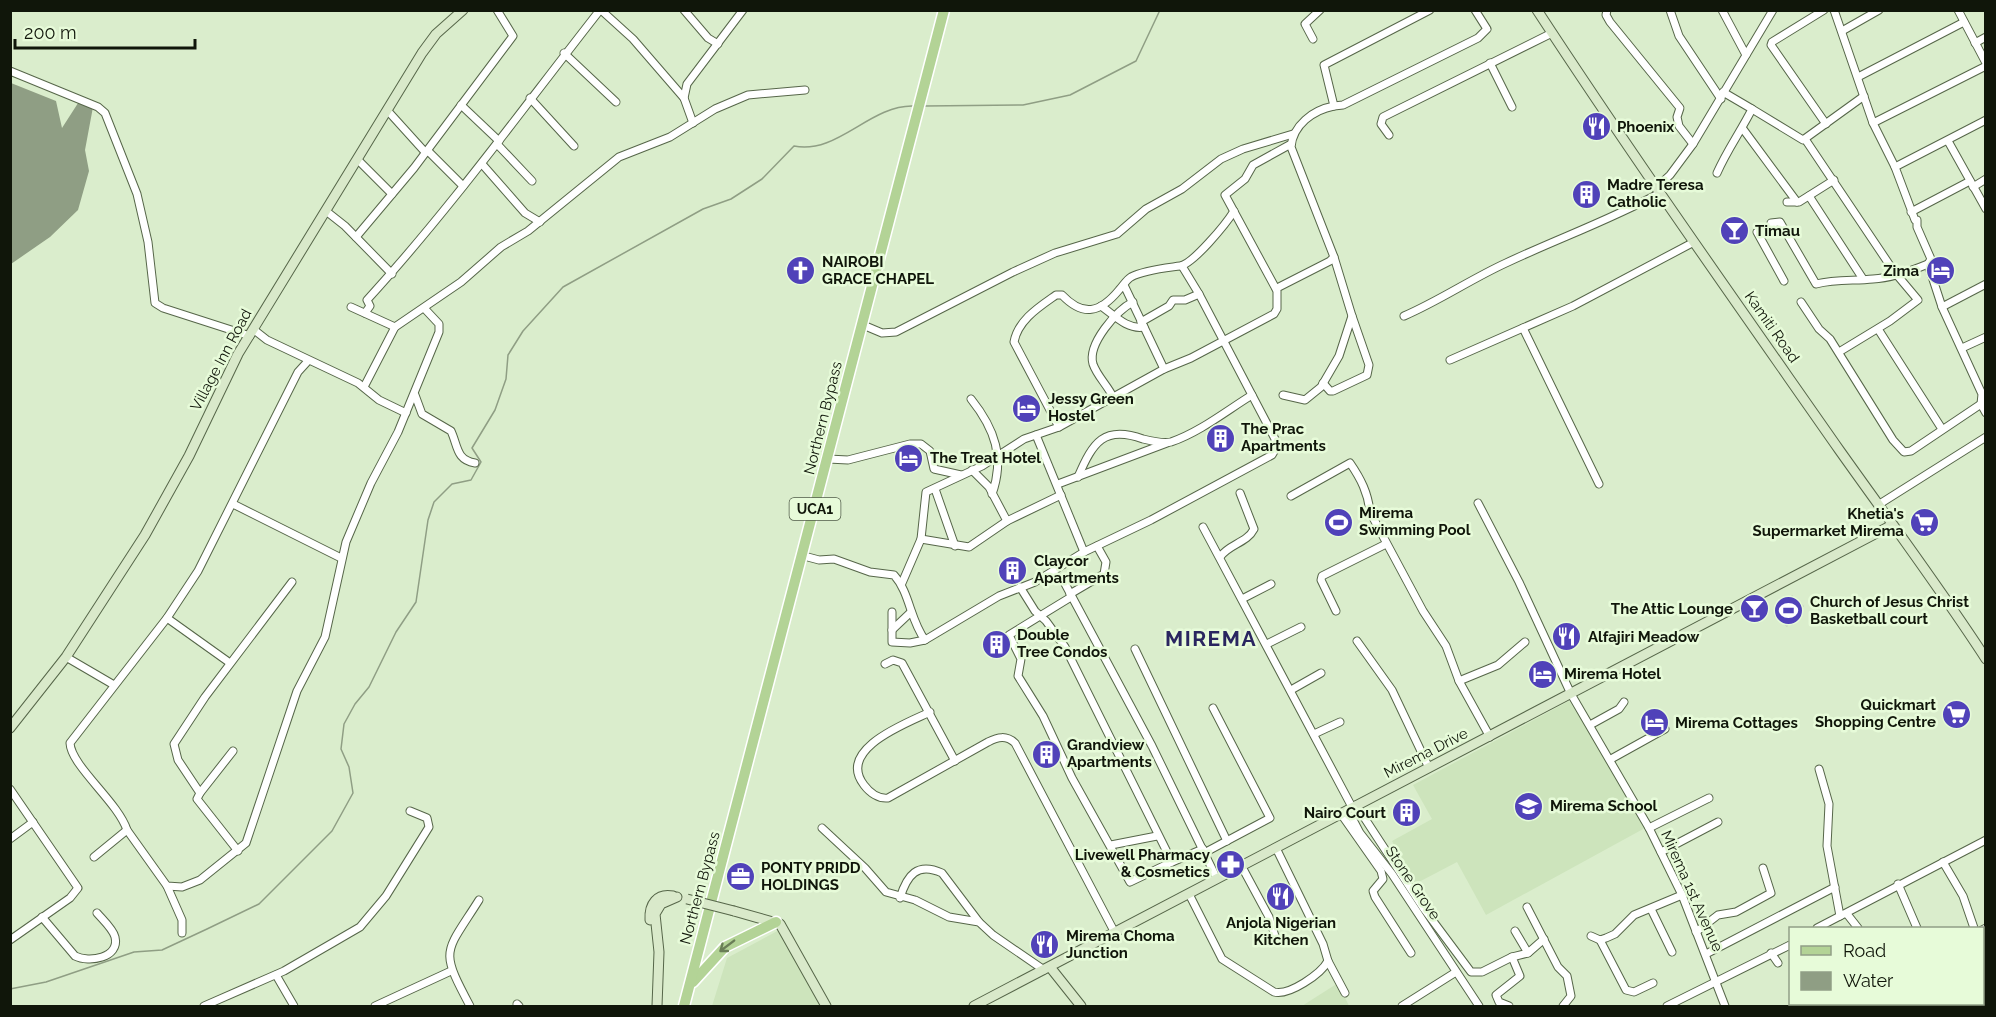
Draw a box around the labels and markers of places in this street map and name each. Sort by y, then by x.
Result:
restaurant icon: Phoenix [1580,111,1612,143]
place label: Phoenix [1617,118,1674,136]
place label: Madre Teresa Catholic [1607,176,1704,211]
building icon: Madre Teresa Catholic [1570,178,1602,210]
bar icon: Timau [1718,215,1750,247]
place label: Timau [1755,222,1800,240]
place label: NAIROBI GRACE CHAPEL [822,253,934,288]
church icon: NAIROBI GRACE CHAPEL [785,255,817,287]
hotel icon: Zima [1924,255,1956,287]
place label: Zima [1883,262,1919,280]
place label: Jessy Green Hostel [1048,390,1134,425]
hotel icon: Jessy Green Hostel [1011,392,1043,424]
place label: The Prac Apartments [1241,420,1326,455]
building icon: The Prac Apartments [1204,422,1236,454]
hotel icon: The Treat Hotel [893,442,925,474]
place label: The Treat Hotel [930,449,1041,467]
place label: Mirema Swimming Pool [1359,504,1471,539]
place label: Khetia's Supermarket Mirema [1753,505,1904,540]
sports icon: Mirema Swimming Pool [1322,506,1354,538]
supermarket icon: Khetia's Supermarket Mirema [1909,507,1941,539]
place label: Claycor Apartments [1034,552,1119,587]
building icon: Claycor Apartments [997,554,1029,586]
bar icon: The Attic Lounge [1738,593,1770,625]
place label: Church of Jesus Christ Basketball court [1810,593,1969,628]
sports icon: Church of Jesus Christ Basketball court [1773,595,1805,627]
place label: The Attic Lounge [1611,600,1733,618]
restaurant icon: Alfajiri Meadow [1551,621,1583,653]
place label: Double Tree Condos [1017,626,1107,661]
building icon: Double Tree Condos [980,628,1012,660]
place label: Alfajiri Meadow [1588,628,1700,646]
hotel icon: Mirema Hotel [1527,658,1559,690]
place label: Mirema Hotel [1564,665,1661,683]
place label: Quickmart Shopping Centre [1815,696,1936,731]
supermarket icon: Quickmart Shopping Centre [1941,698,1973,730]
hotel icon: Mirema Cottages [1638,707,1670,739]
place label: Mirema Cottages [1675,714,1798,732]
place label: Grandview Apartments [1067,736,1152,771]
building icon: Grandview Apartments [1030,738,1062,770]
school or university icon: Mirema School [1513,790,1545,822]
building icon: Nairo Court [1391,797,1423,829]
place label: Mirema School [1550,797,1658,815]
place label: Nairo Court [1304,804,1386,822]
place label: Livewell Pharmacy & Cosmetics [1075,846,1211,881]
pharmacy icon: Livewell Pharmacy & Cosmetics [1215,848,1247,880]
place label: PONTY PRIDD HOLDINGS [761,859,861,894]
office icon: PONTY PRIDD HOLDINGS [724,861,756,893]
restaurant icon: Anjola Nigerian Kitchen [1265,880,1297,912]
place label: Anjola Nigerian Kitchen [1226,914,1336,949]
place label: Mirema Choma Junction [1066,927,1175,962]
restaurant icon: Mirema Choma Junction [1029,929,1061,961]

